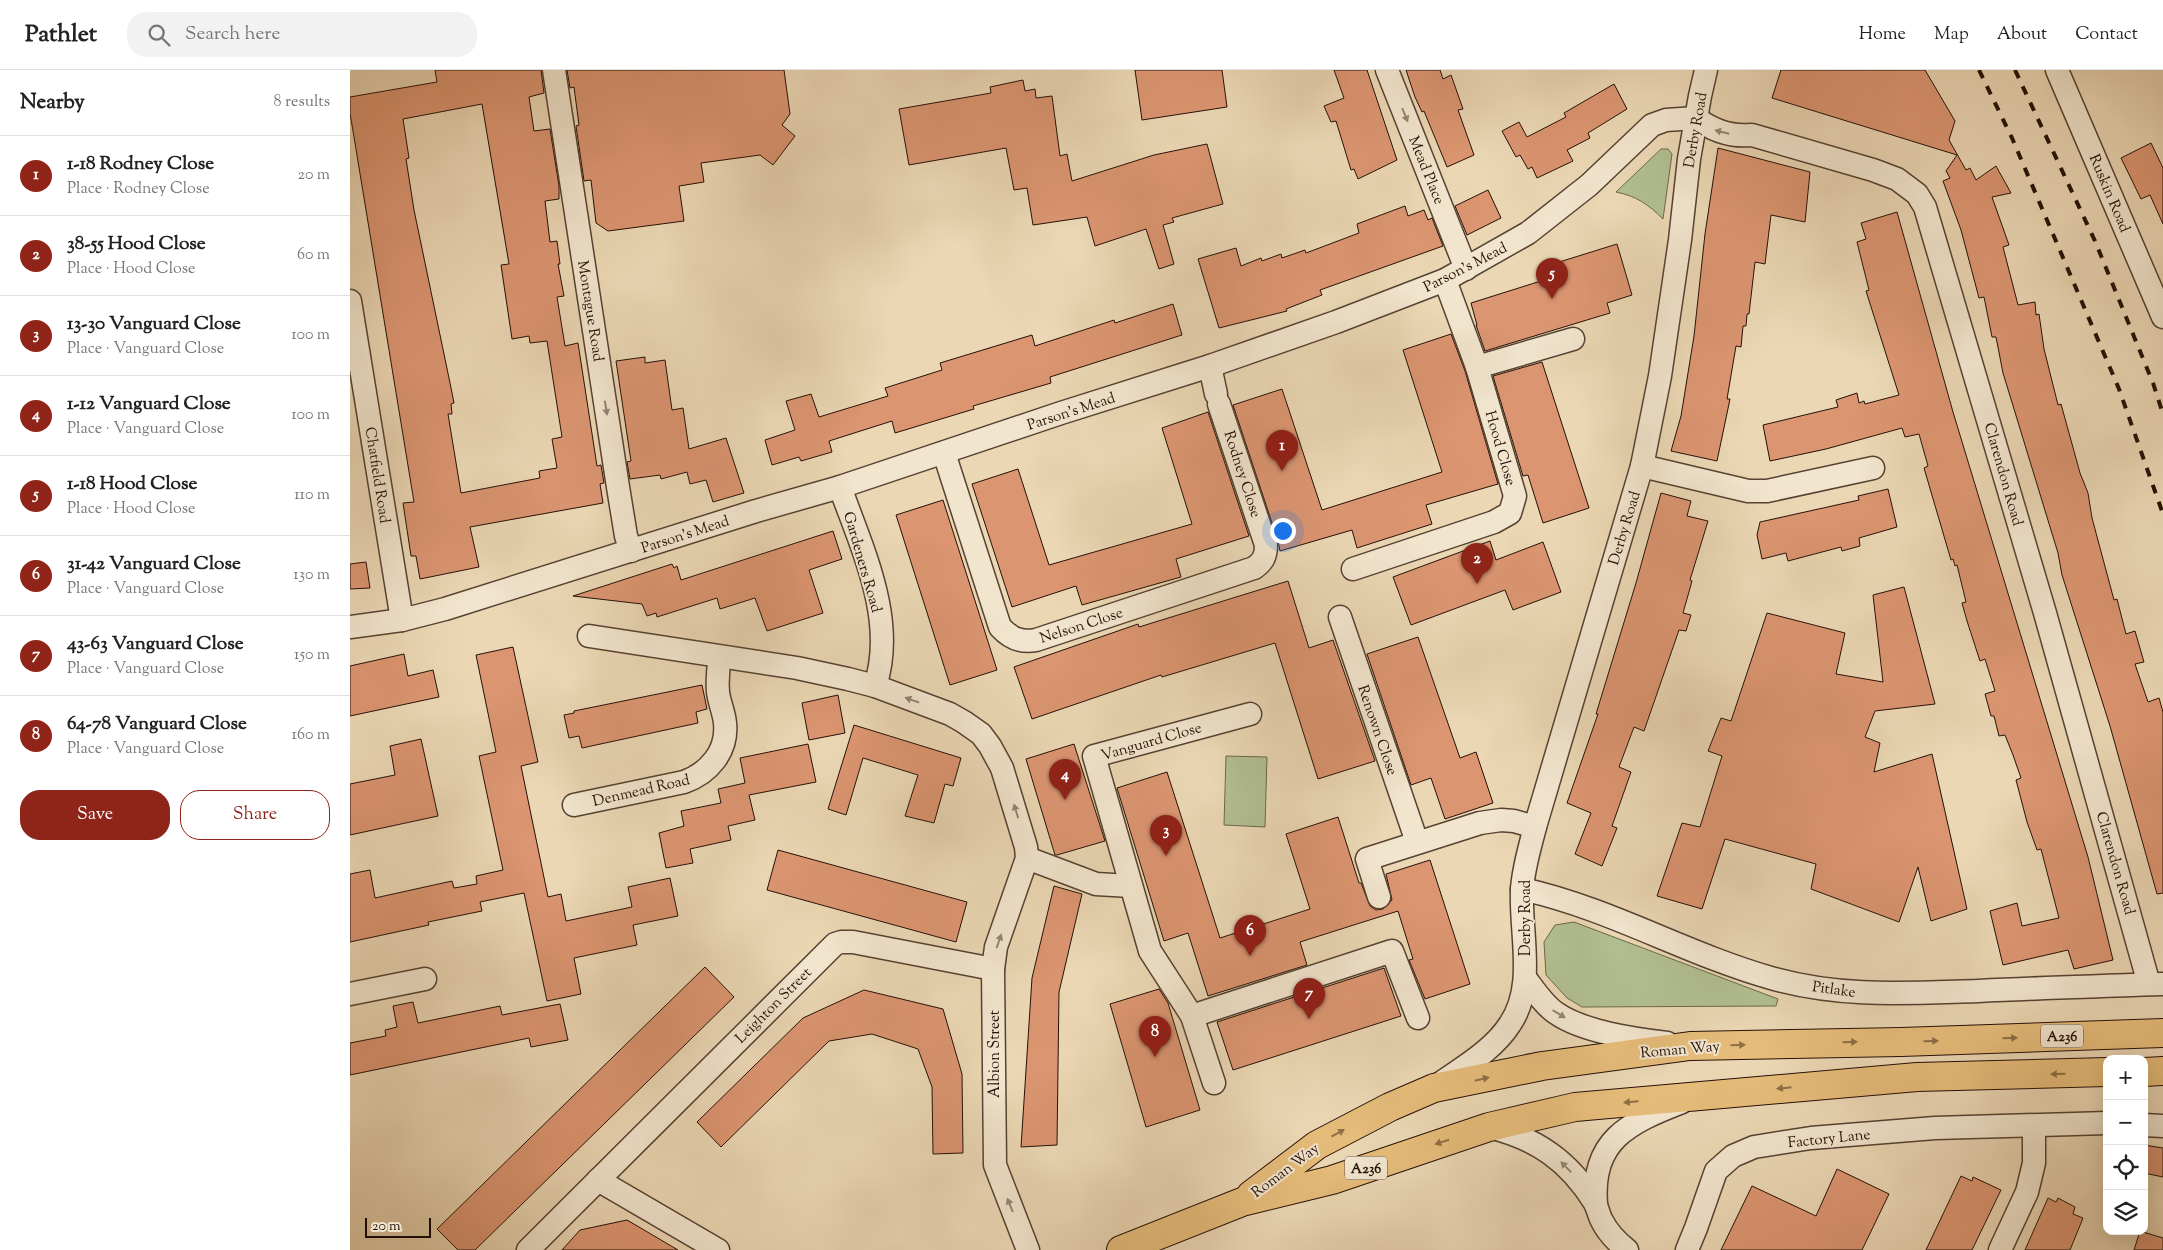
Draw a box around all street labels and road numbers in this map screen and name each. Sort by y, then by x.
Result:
street label: Derby Road [1679,90,1714,170]
street label: Mead Place [1402,133,1449,208]
street label: Ruskin Road [2083,151,2135,236]
street label: Parson's Mead [1420,238,1512,298]
street label: Montague Road [571,259,608,364]
street label: Parson's Mead [1025,388,1119,437]
street label: Hood Close [1479,408,1520,488]
street label: Clarendon Road [1978,420,2027,529]
street label: Chatfield Road [359,426,395,525]
street label: Rodney Close [1218,428,1266,521]
street label: Derby Road [1604,488,1647,568]
street label: Gardeners Road [837,510,886,616]
street label: Parson's Mead [639,511,733,560]
street label: Nelson Close [1037,603,1126,650]
street label: Renown Close [1351,682,1402,779]
street label: Vanguard Close [1099,718,1204,767]
street label: Denmead Road [591,770,692,813]
street label: Clarendon Road [2090,809,2139,918]
street label: Derby Road [1516,879,1537,956]
street label: Leighton Street [731,963,817,1049]
street label: Pitlake [1811,977,1857,1004]
street label: Albion Street [985,1010,1006,1098]
road number: A236 [2041,1024,2083,1048]
street label: Roman Way [1639,1037,1721,1064]
street label: Factory Lane [1787,1125,1871,1154]
street label: Roman Way [1248,1138,1325,1204]
road number: A236 [1345,1156,1387,1180]

